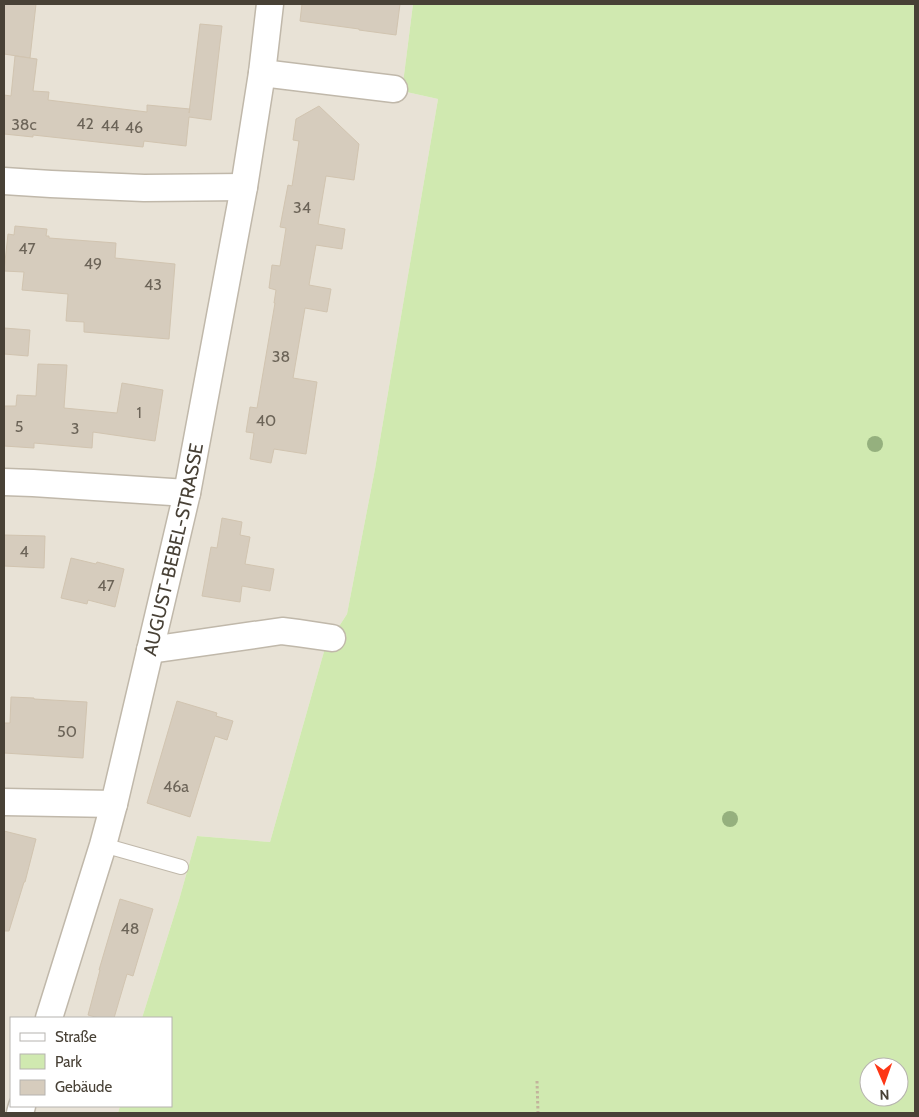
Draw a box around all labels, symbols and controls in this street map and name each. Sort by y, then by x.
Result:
house number: 42 [76,114,94,133]
house number: 38c [11,115,37,134]
house number: 44 [101,116,119,135]
house number: 46 [125,118,143,137]
house number: 34 [293,198,311,217]
house number: 47 [18,239,36,258]
house number: 49 [84,254,102,273]
house number: 43 [144,275,162,294]
house number: 38 [272,347,290,366]
house number: 1 [136,403,142,422]
house number: 40 [256,411,276,430]
house number: 5 [15,417,23,436]
house number: 3 [71,419,79,438]
street label: AUGUST-BEBEL-STRASSE [138,441,208,658]
house number: 4 [19,542,29,561]
house number: 47 [97,576,115,595]
house number: 50 [57,722,77,741]
house number: 46a [163,777,189,796]
house number: 48 [121,919,139,938]
legend [10,1017,172,1107]
text: Straße [55,1028,97,1046]
text: Park [55,1053,82,1071]
north arrow [859,1057,909,1107]
text: Gebäude [55,1078,112,1096]
text: N [879,1086,890,1104]

